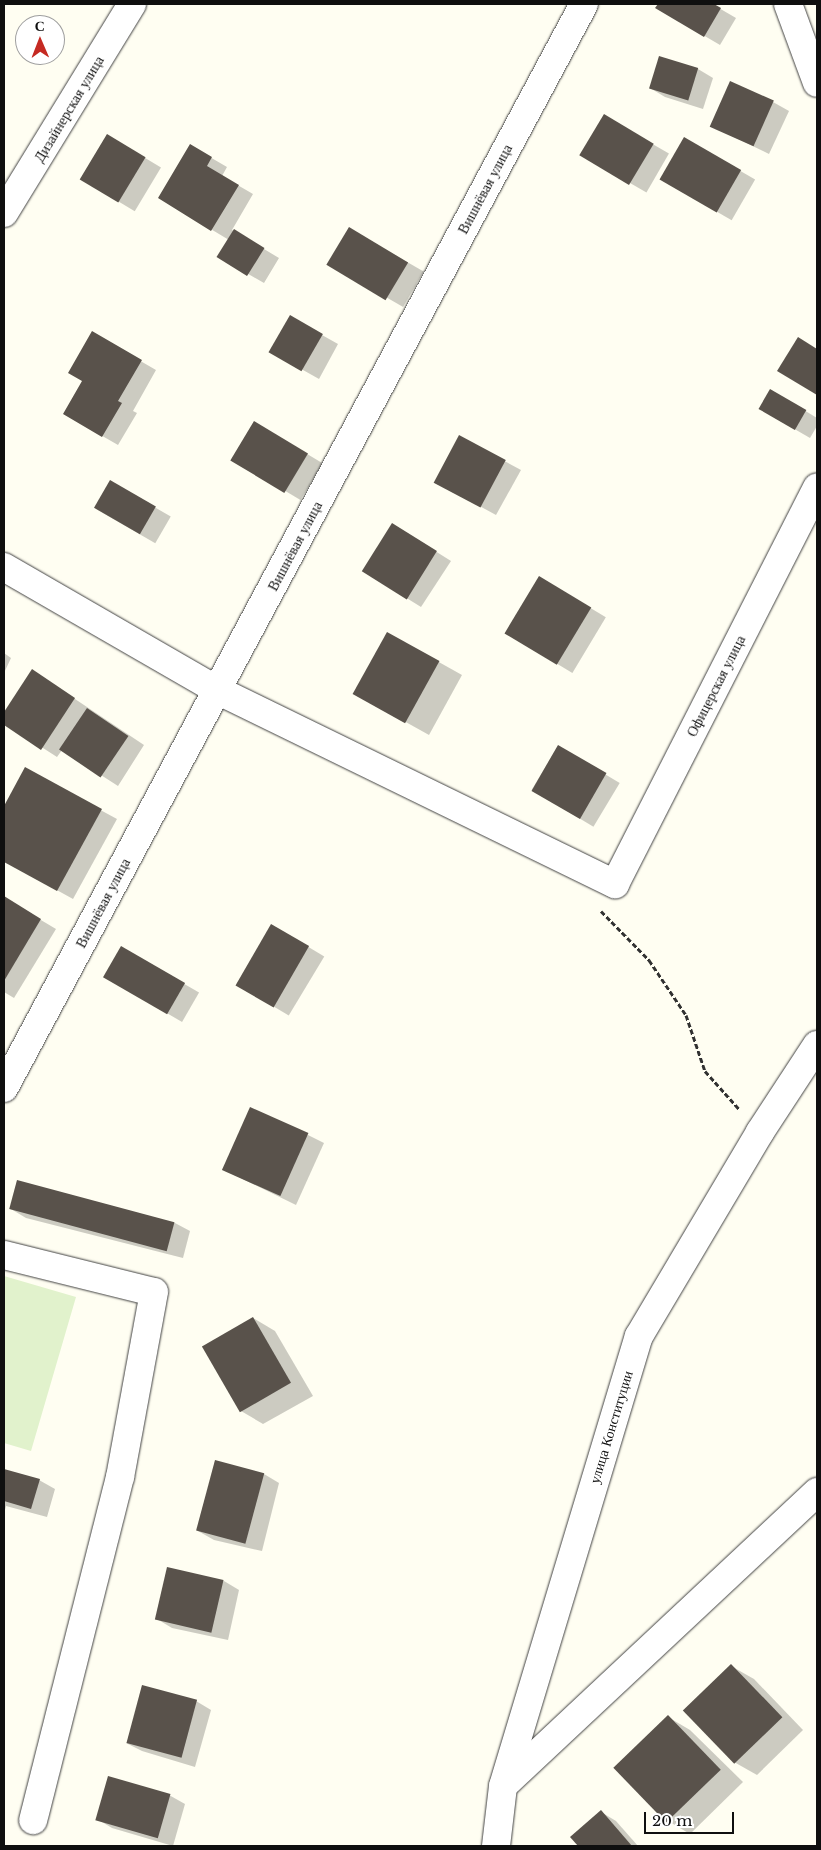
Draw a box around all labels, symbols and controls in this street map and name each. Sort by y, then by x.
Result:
north arrow [15,15,65,65]
text: С [35,17,45,35]
street label: Дизайнерская улица [31,53,107,165]
street label: Вишнёвая улица [454,141,516,237]
street label: Вишнёвая улица [264,498,326,594]
street label: Офицерская улица [683,633,749,739]
street label: Вишнёвая улица [72,855,134,951]
street label: улица Конституции [586,1369,636,1485]
scale bar [646,1802,736,1834]
text: 20 m [652,1811,692,1830]

